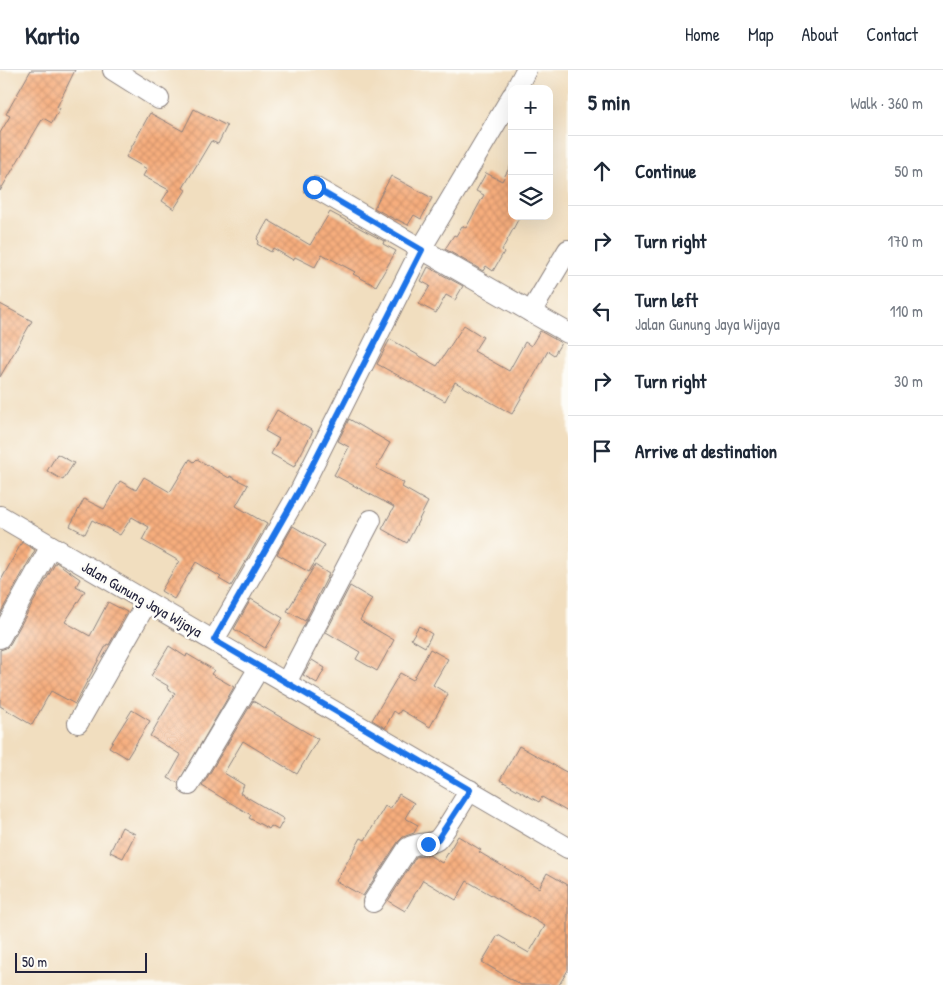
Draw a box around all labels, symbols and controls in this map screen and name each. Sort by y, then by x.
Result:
text: Kartio [25,19,80,51]
text: Home [685,22,720,47]
text: Map [748,22,773,47]
text: About [801,22,838,47]
text: Contact [866,22,918,47]
map controls [508,85,553,220]
button: + [508,85,553,130]
text: 5 min [588,88,630,117]
text: Walk · 360 m [850,92,923,114]
button: − [508,130,553,175]
icon: ahead [588,157,616,185]
text: Continue [635,158,696,184]
text: 50 m [895,160,923,182]
button: layers [508,175,553,220]
route start [303,176,326,199]
icon: right [588,227,616,255]
text: Turn right [635,228,706,254]
text: 170 m [888,230,923,252]
text: Turn left [635,287,698,313]
icon: left [588,297,616,325]
text: 110 m [890,300,923,322]
text: Jalan Gunung Jaya Wijaya [635,313,780,335]
icon: right [588,367,616,395]
text: Turn right [635,368,706,394]
text: 30 m [894,370,923,392]
icon: arrive [588,437,616,465]
text: Arrive at destination [635,438,777,464]
street label: Jalan Gunung Jaya Wijaya [78,556,206,642]
route end [417,833,440,856]
scale bar [15,950,148,973]
text: 50 m [22,952,47,971]

